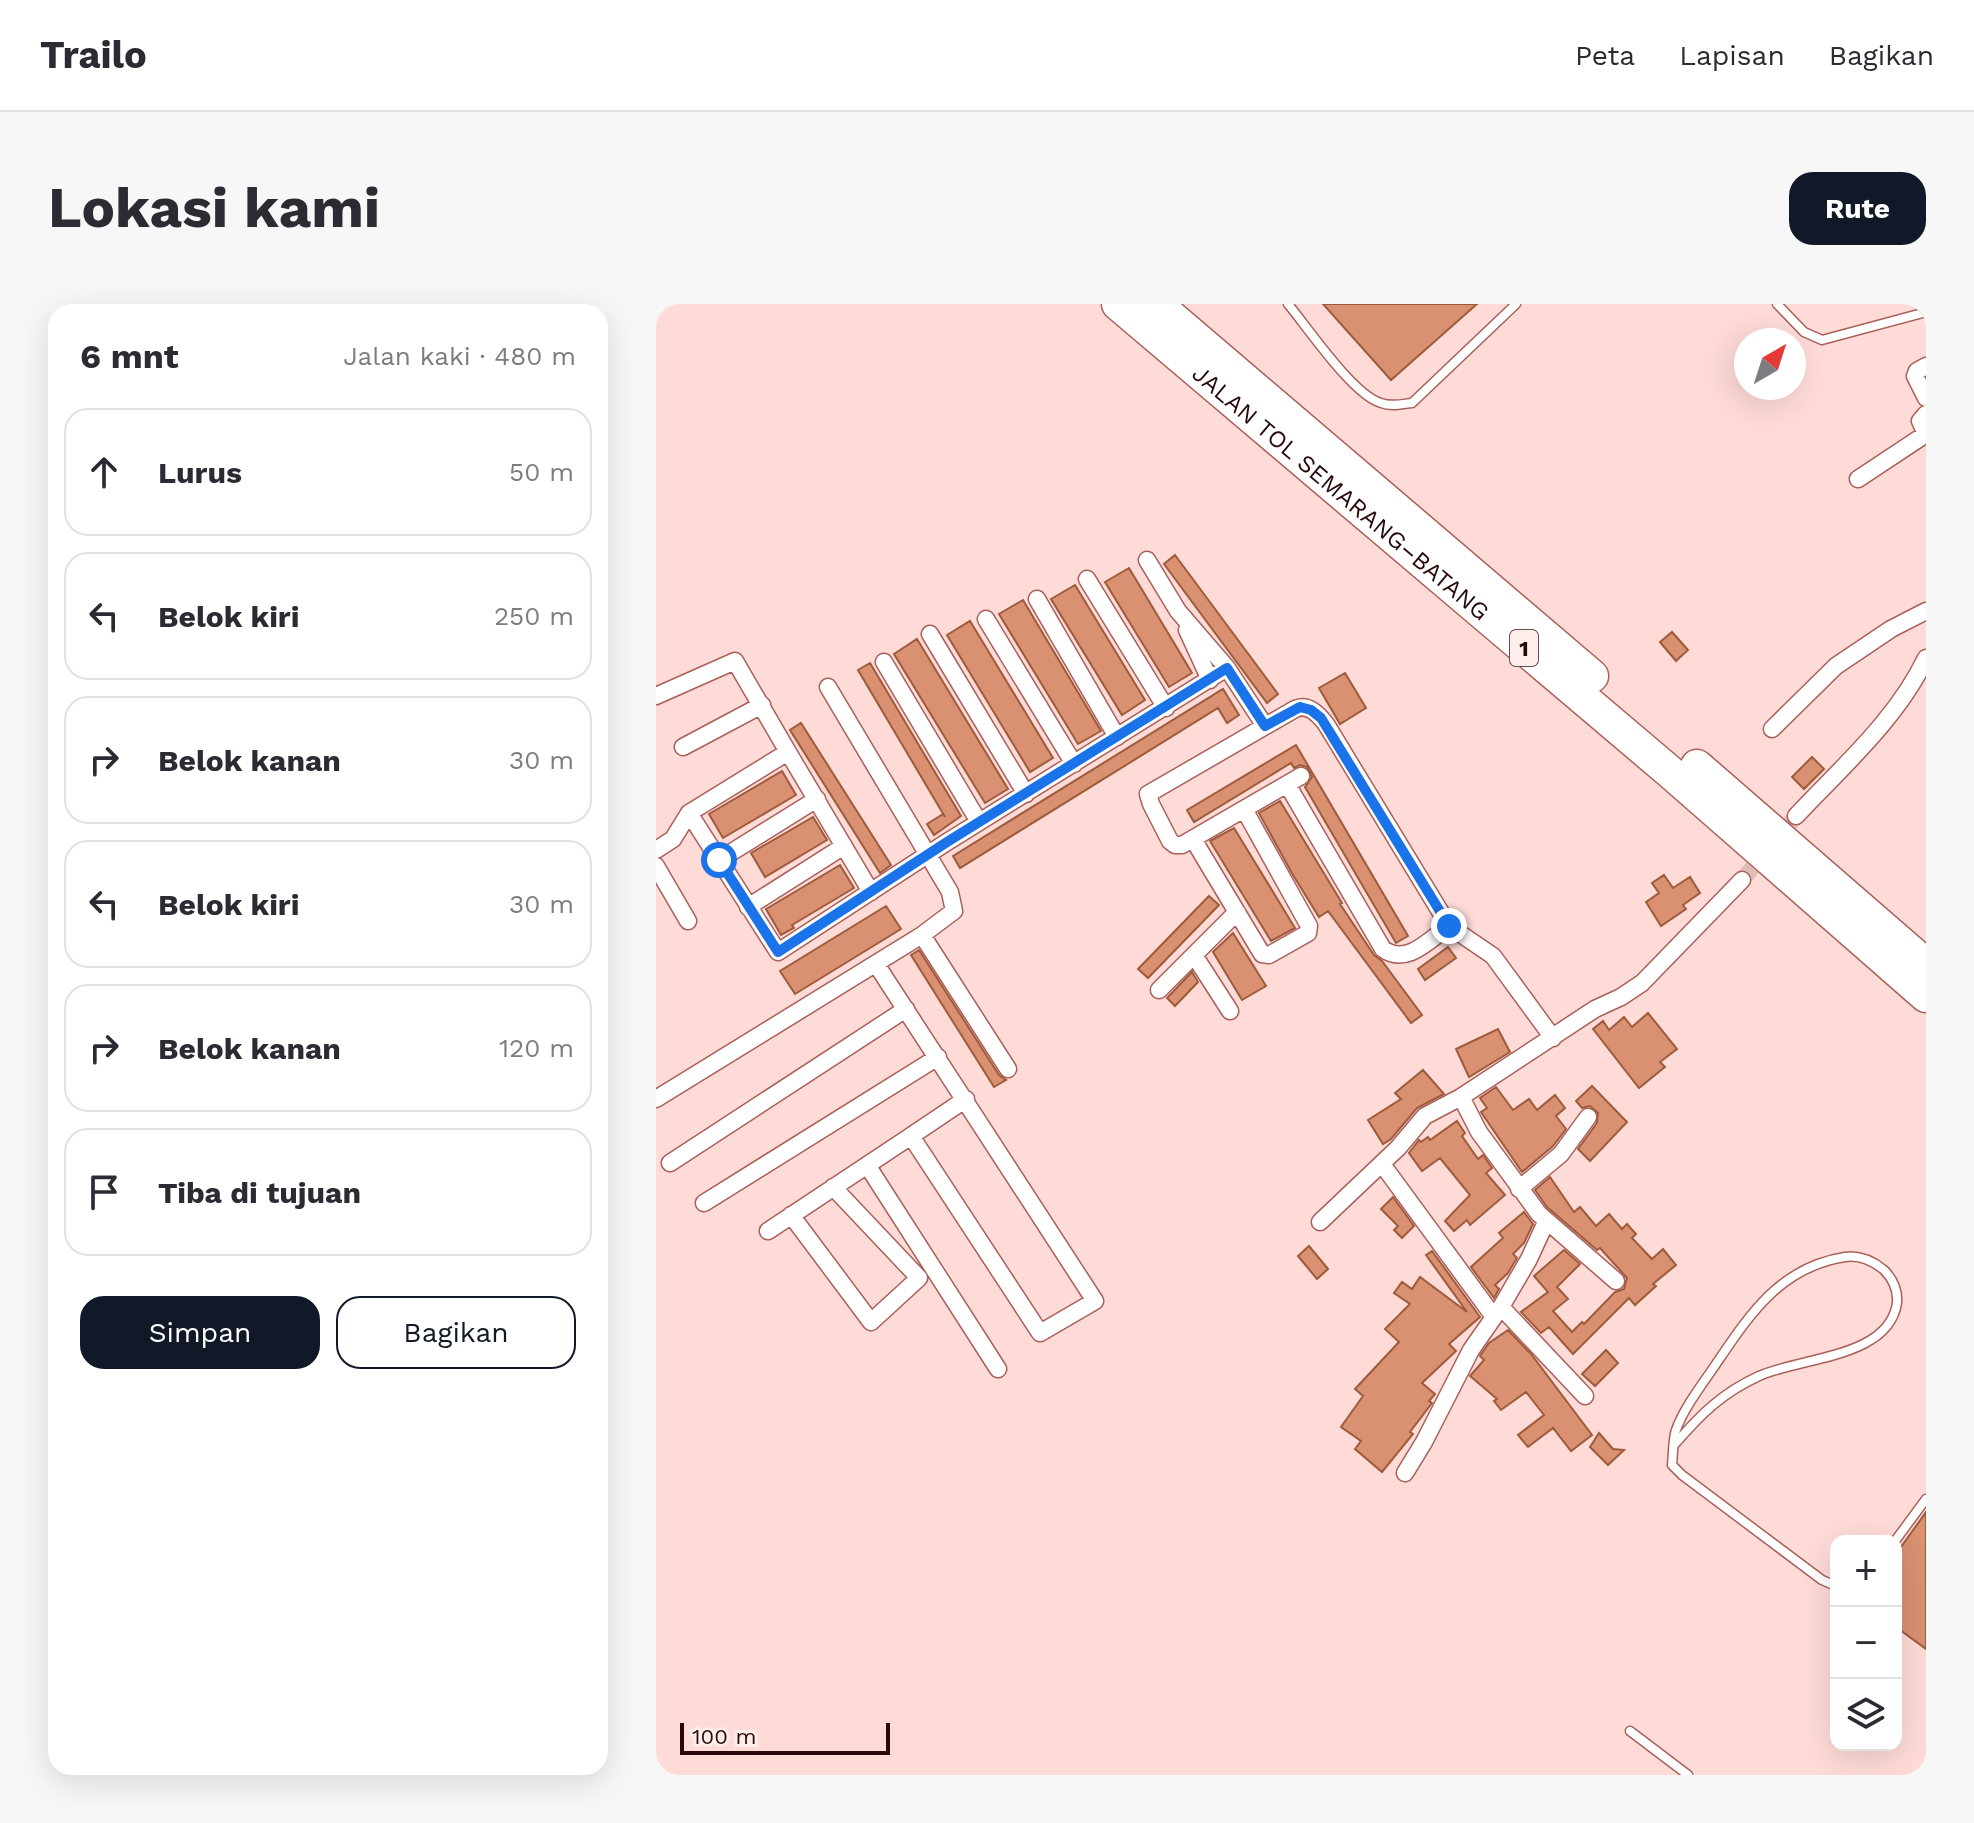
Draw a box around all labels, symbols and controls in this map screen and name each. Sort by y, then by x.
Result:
text: Trailo [40,33,147,77]
text: Peta [1575,39,1635,72]
text: Lapisan [1679,39,1785,72]
text: Bagikan [1829,39,1934,72]
button: Rute [1789,172,1926,245]
text: Lokasi kami [48,175,380,241]
north arrow [1734,328,1806,400]
text: 6 mnt [80,336,179,376]
text: Jalan kaki · 480 m [343,341,576,371]
street label: JALAN TOL SEMARANG–BATANG [1187,359,1495,626]
icon: ahead [82,450,126,494]
text: Lurus [158,455,242,490]
text: 50 m [509,457,574,487]
icon: left [82,594,126,638]
text: Belok kiri [158,599,300,634]
text: 250 m [494,601,574,631]
road number: 1 [1510,630,1538,666]
icon: right [82,738,126,782]
text: Belok kanan [158,743,341,778]
text: 30 m [509,745,574,775]
route start [701,842,737,878]
icon: left [82,882,126,926]
text: Belok kiri [158,887,300,922]
text: 30 m [509,889,574,919]
route end [1431,908,1467,944]
icon: right [82,1026,126,1070]
text: Belok kanan [158,1031,341,1066]
text: 120 m [499,1033,574,1063]
icon: arrive [82,1170,126,1214]
text: Tiba di tujuan [158,1175,361,1210]
button: Simpan [80,1296,320,1369]
button: Bagikan [336,1296,576,1369]
map controls [1830,1535,1902,1751]
button: + [1830,1535,1902,1607]
button: − [1830,1607,1902,1679]
button: layers [1830,1679,1902,1751]
scale bar [680,1719,890,1755]
text: 100 m [692,1724,756,1749]

